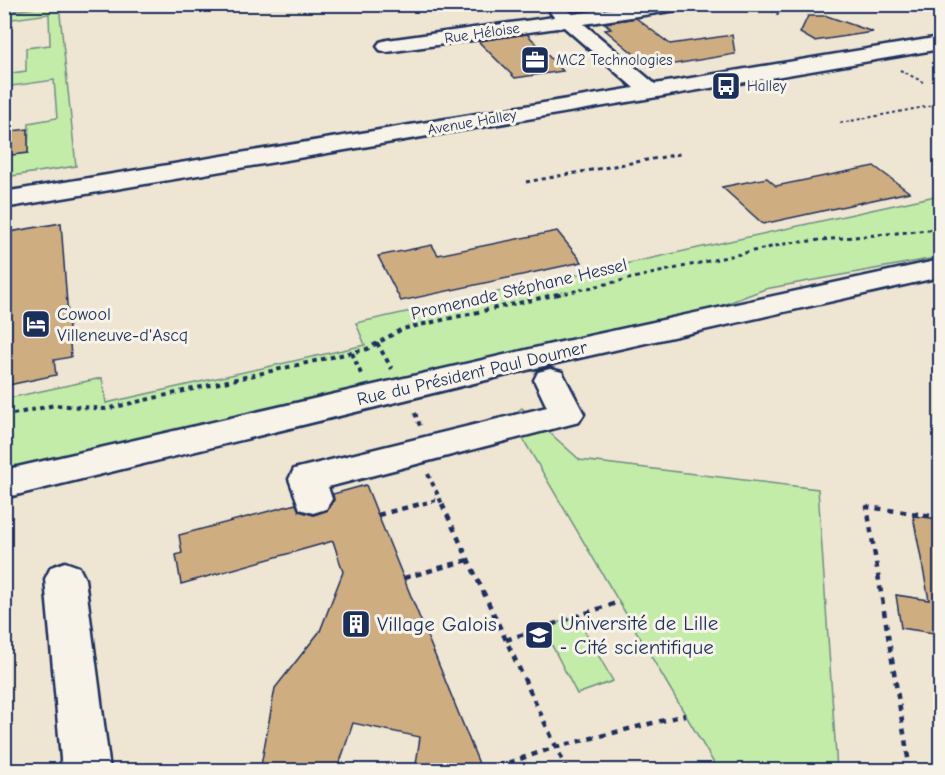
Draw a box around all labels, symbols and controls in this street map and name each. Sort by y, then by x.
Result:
street label: Rue Héloise [443,19,521,47]
office icon: MC2 Technologies [519,44,551,76]
place label: MC2 Technologies [556,51,673,69]
bus stop icon: Halley [710,70,742,102]
place label: Halley [747,77,787,95]
street label: Avenue Halley [426,105,518,139]
street label: Promenade Stéphane Hessel [409,254,629,325]
place label: Cowool Villeneuve-d'Ascq [57,304,188,346]
hotel icon: Cowool Villeneuve-d'Ascq [20,308,52,340]
street label: Rue du Président Paul Doumer [355,337,590,410]
building icon: Village Galois [340,608,372,640]
place label: Université de Lille ‐ Cité scientifique [560,611,718,659]
place label: Village Galois [377,612,497,636]
school or university icon: Université de Lille ‐ Cité scientifique [523,619,555,651]

